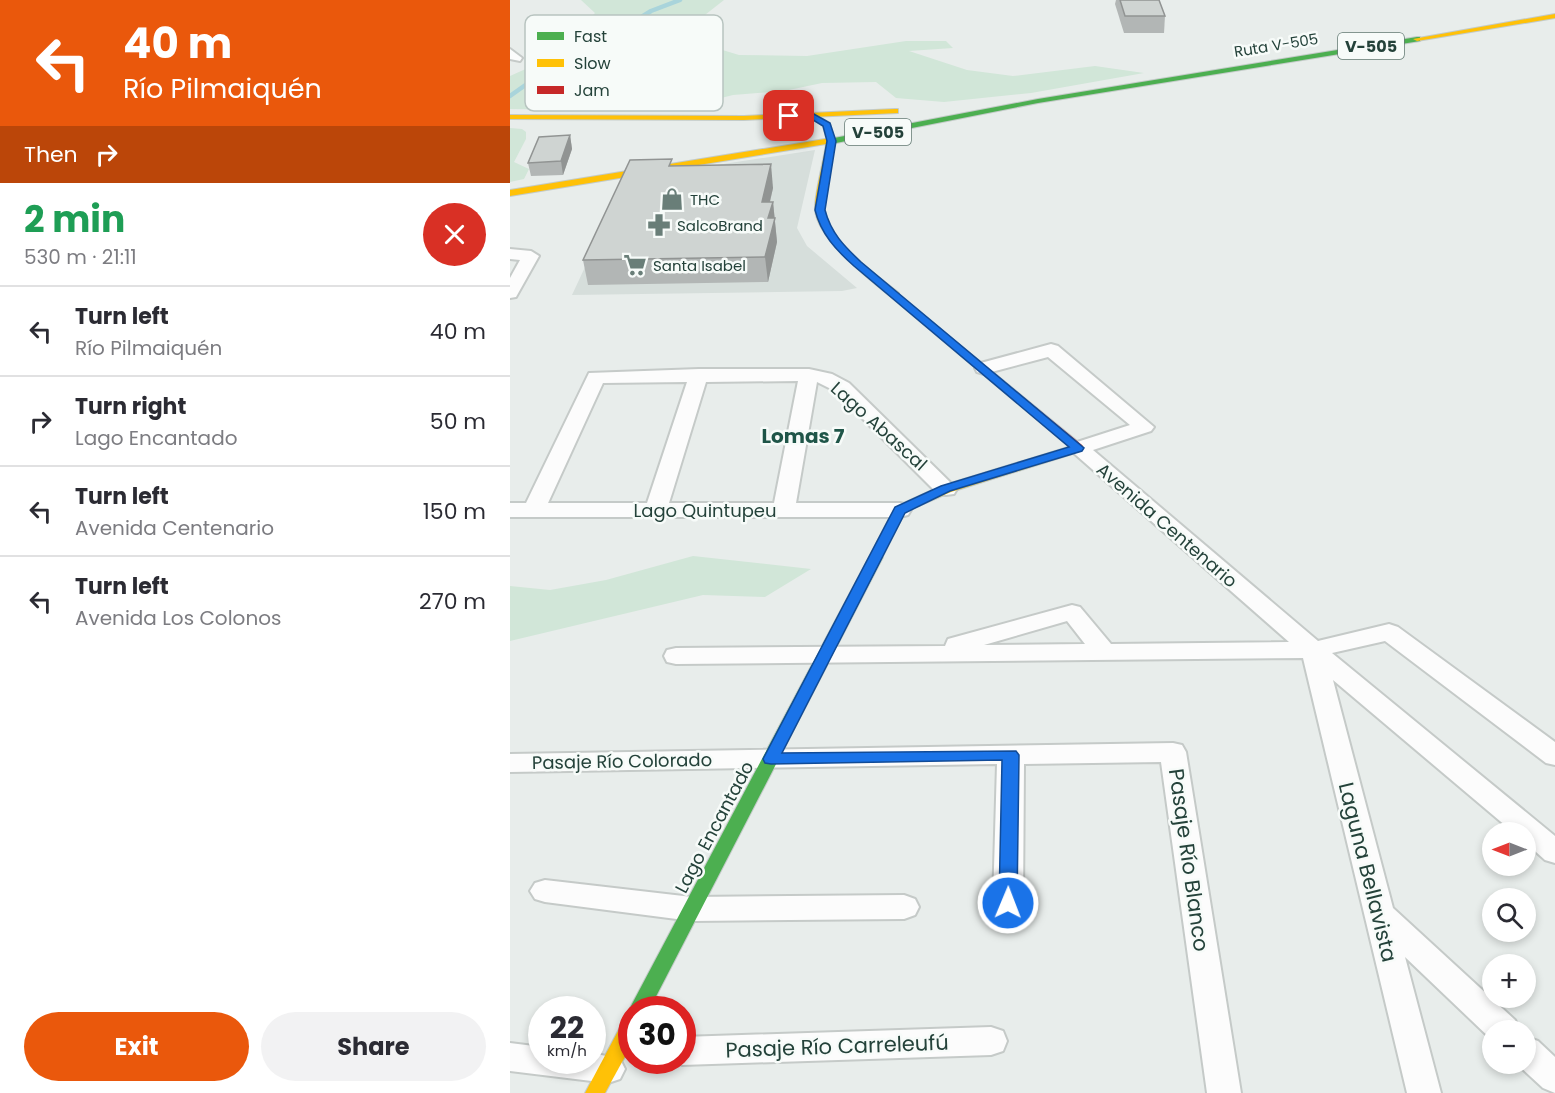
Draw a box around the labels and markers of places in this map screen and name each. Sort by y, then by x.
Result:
pin [763,90,814,141]
shop icon: THC [659,186,685,212]
place label: THC [690,189,720,210]
pharmacy icon: SalcoBrand [646,212,672,238]
place label: SalcoBrand [677,215,763,236]
supermarket icon: Santa Isabel [622,252,648,278]
place label: Santa Isabel [653,255,746,276]

